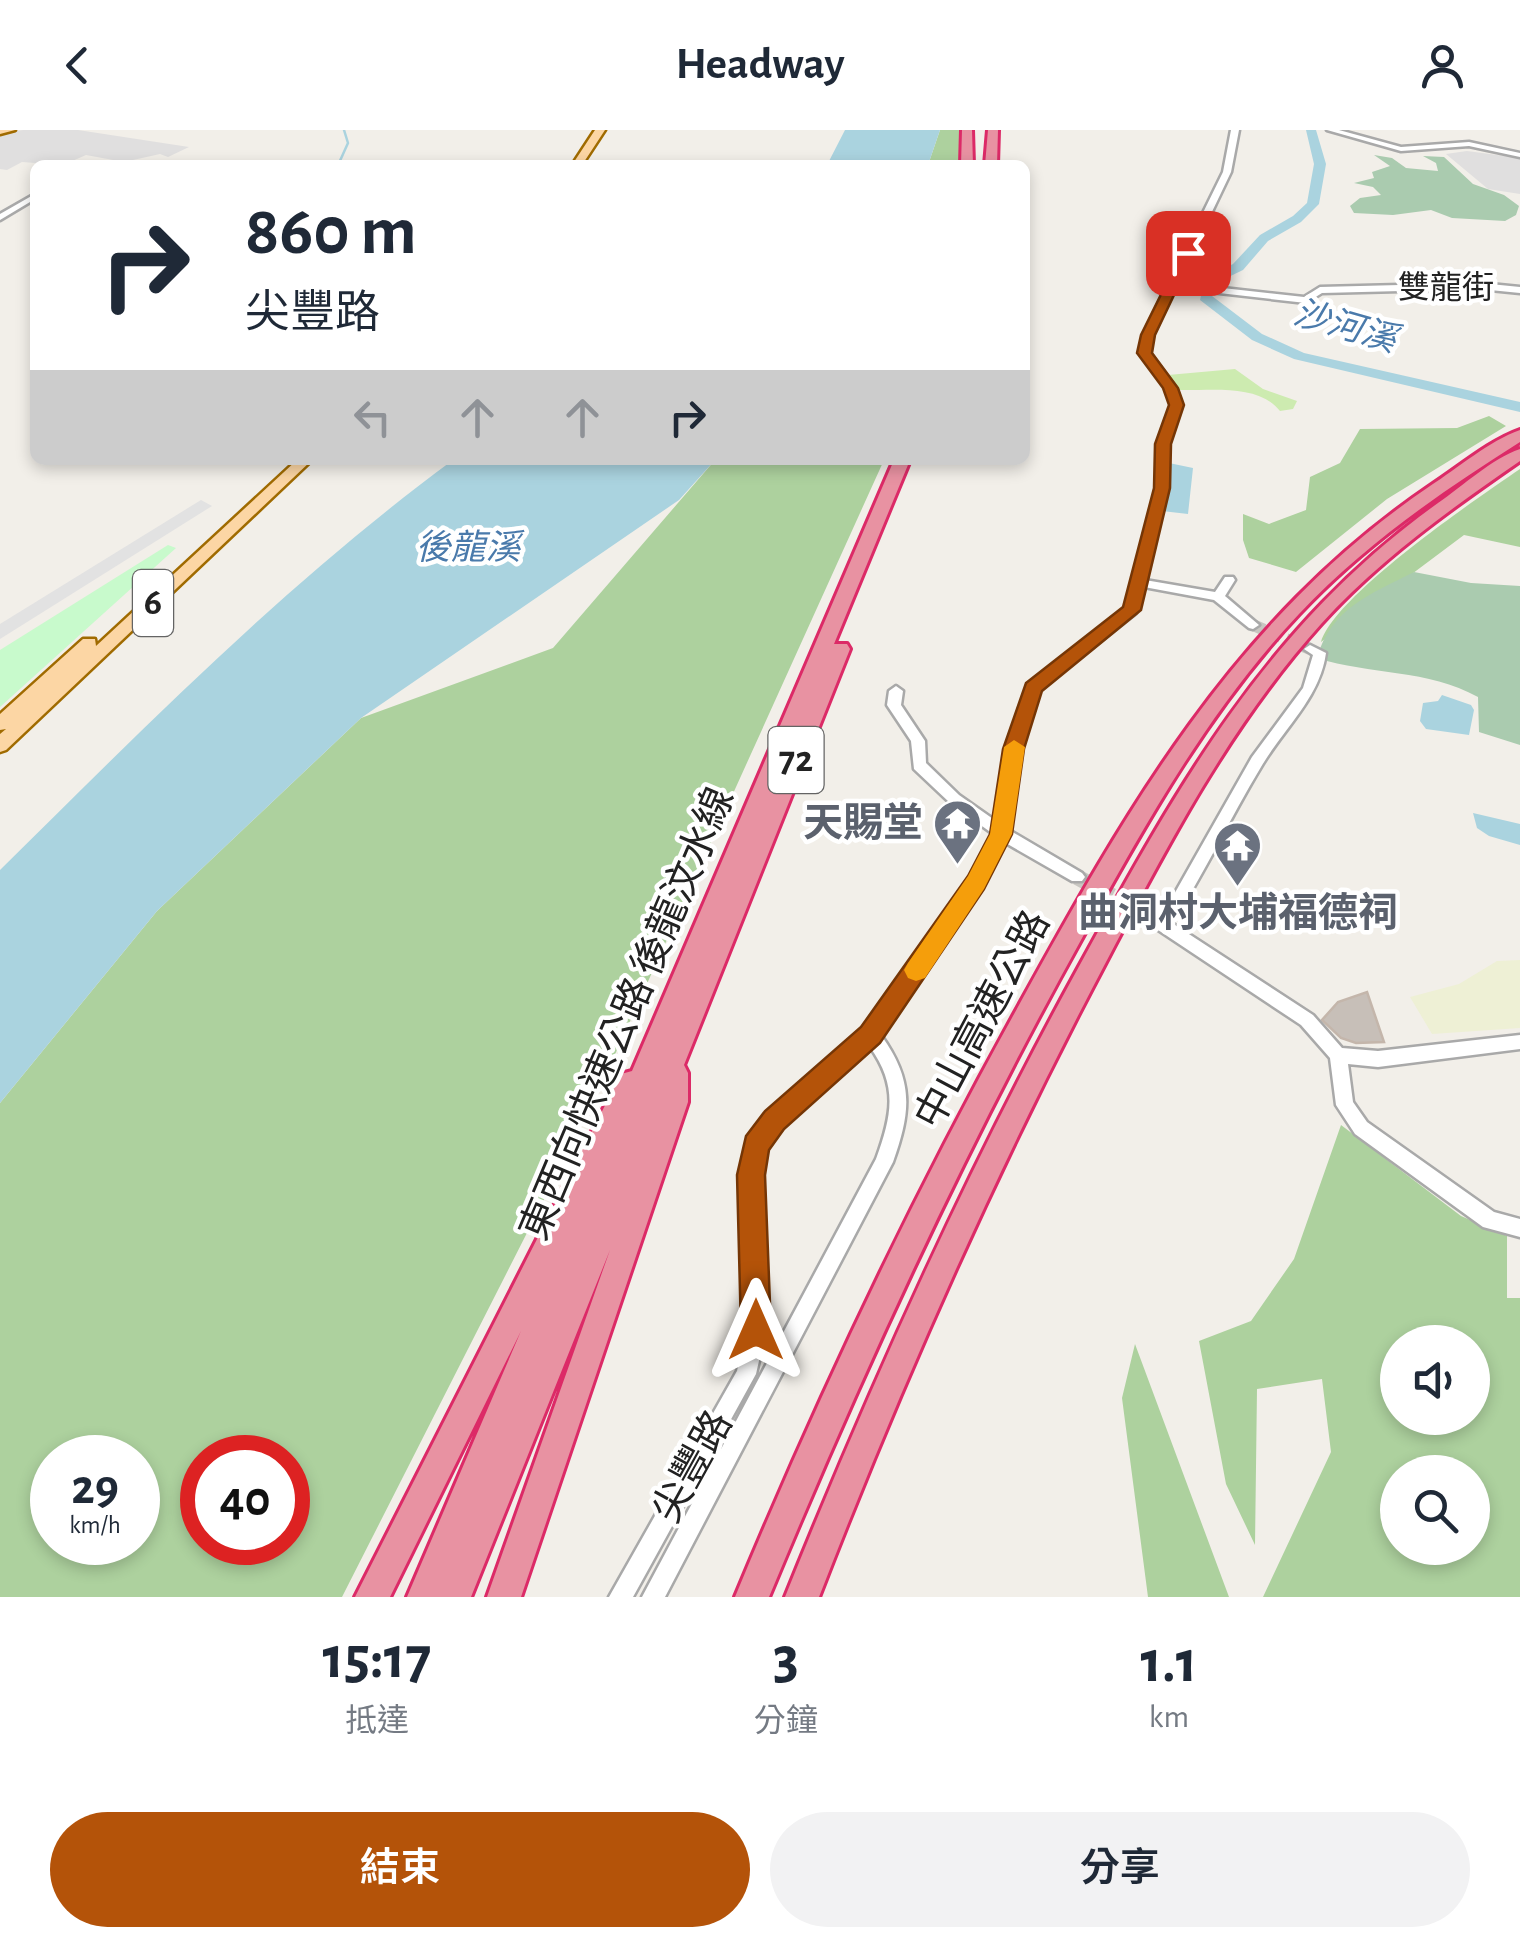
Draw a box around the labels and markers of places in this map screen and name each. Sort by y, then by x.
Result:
pin [1146,211,1231,296]
temple icon: 天賜堂 [932,798,984,866]
place label: 天賜堂 [803,801,923,844]
temple icon: 曲洞村大埔福德祠 [1212,820,1264,888]
place label: 曲洞村大埔福德祠 [1078,891,1398,934]

